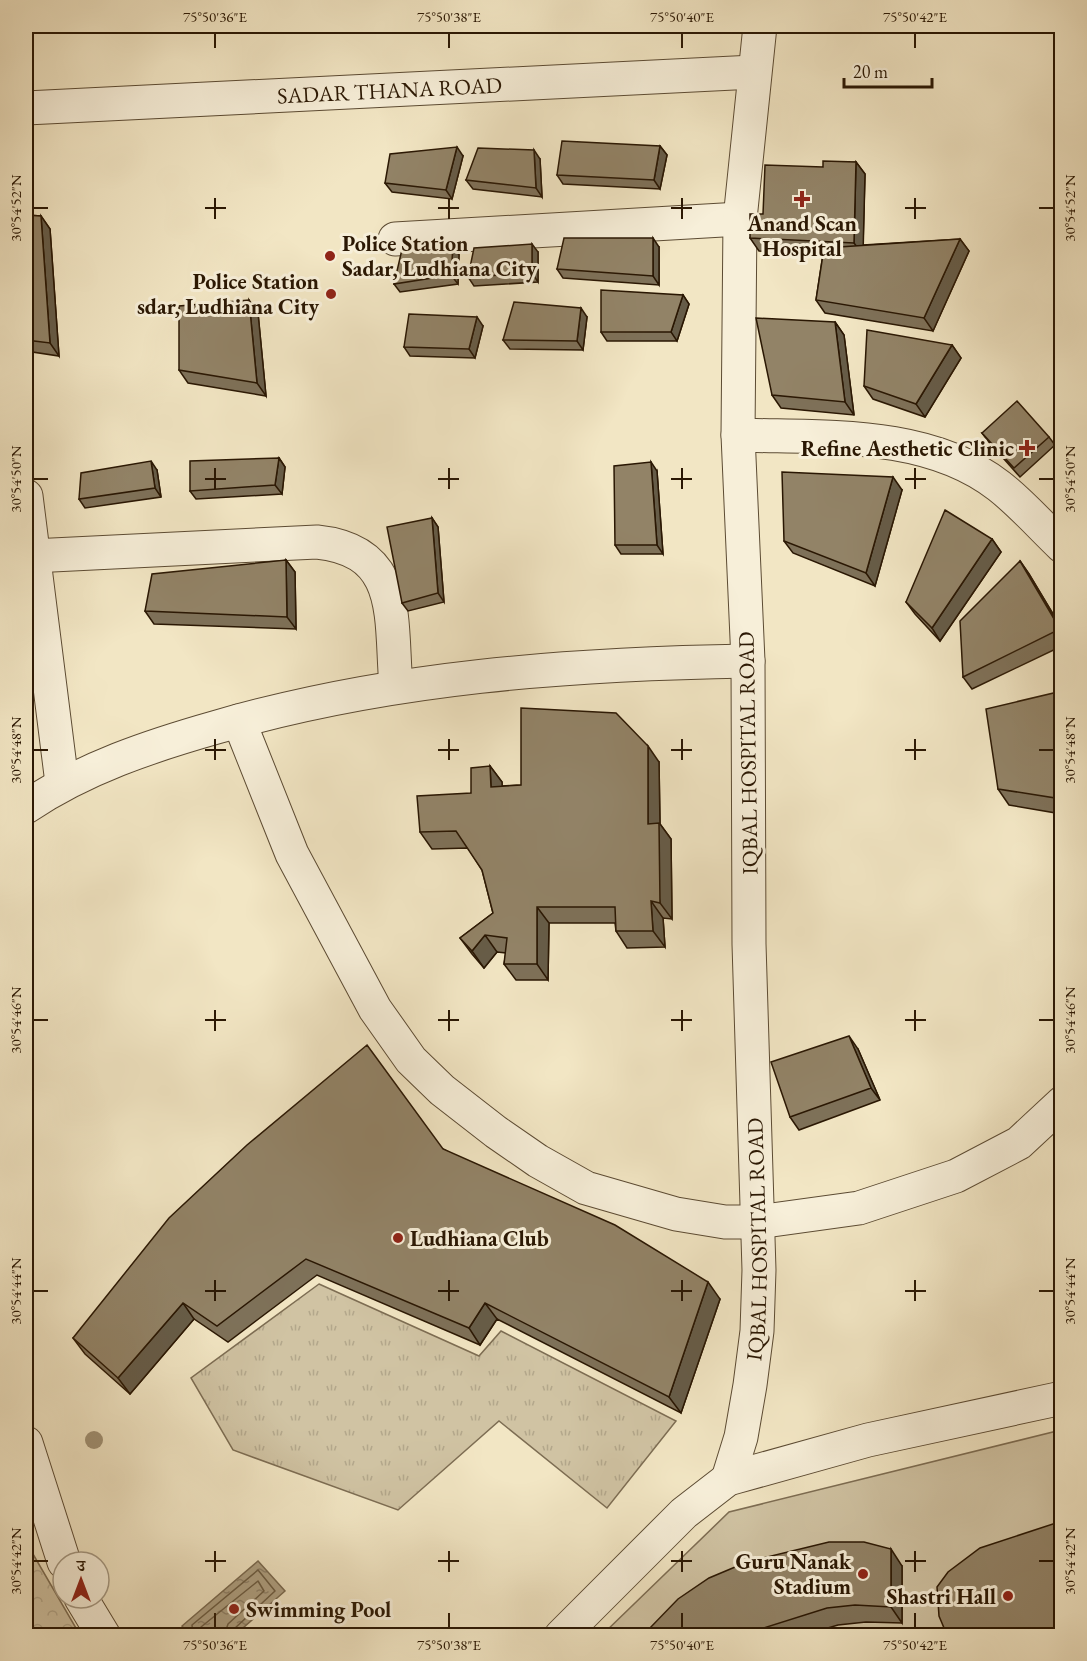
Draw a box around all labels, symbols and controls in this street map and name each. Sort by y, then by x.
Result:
text: 75°50'36"E [183,7,248,26]
text: 75°50'38"E [417,7,482,26]
text: 75°50'40"E [650,7,715,26]
text: 75°50'42"E [883,7,948,26]
scale bar [844,51,932,89]
text: 20 m [853,60,888,83]
street label: SADAR THANA ROAD [276,70,503,110]
text: 30°54'52"N [6,174,25,242]
text: 30°54'52"N [1060,174,1079,242]
marker: Anand Scan Hospital [793,190,811,208]
place label: Anand Scan Hospital [746,209,857,263]
place label: Police Station Sadar, Ludhiana City [342,229,537,283]
marker: Police Station Sadar, Ludhiana City [323,249,337,263]
place label: Police Station sdar, Ludhiana City [137,267,320,321]
marker: Police Station sdar, Ludhiana City [324,287,338,301]
place label: Refine Aesthetic Clinic [801,434,1014,463]
marker: Refine Aesthetic Clinic [1018,439,1036,457]
text: 30°54'50"N [6,445,25,513]
text: 30°54'50"N [1060,445,1079,513]
street label: IQBAL HOSPITAL ROAD [731,631,765,875]
text: 30°54'48"N [6,716,25,784]
text: 30°54'48"N [1060,716,1079,784]
text: 30°54'46"N [6,986,25,1054]
text: 30°54'46"N [1060,986,1079,1054]
street label: IQBAL HOSPITAL ROAD [739,1117,774,1362]
place label: Ludhiana Club [410,1224,549,1253]
marker: Ludhiana Club [391,1231,405,1245]
text: 30°54'44"N [6,1257,25,1325]
text: 30°54'44"N [1060,1257,1079,1325]
text: 30°54'42"N [6,1527,25,1595]
text: 30°54'42"N [1060,1527,1079,1595]
place label: Guru Nanak Stadium [735,1547,852,1601]
north arrow [51,1550,111,1610]
text: उ [76,1555,87,1576]
marker: Guru Nanak Stadium [856,1567,870,1581]
place label: Shastri Hall [886,1582,996,1611]
marker: Shastri Hall [1001,1589,1015,1603]
place label: Swimming Pool [246,1595,391,1624]
marker: Swimming Pool [227,1602,241,1616]
text: 75°50'36"E [183,1635,248,1654]
text: 75°50'38"E [417,1635,482,1654]
text: 75°50'40"E [650,1635,715,1654]
text: 75°50'42"E [883,1635,948,1654]

